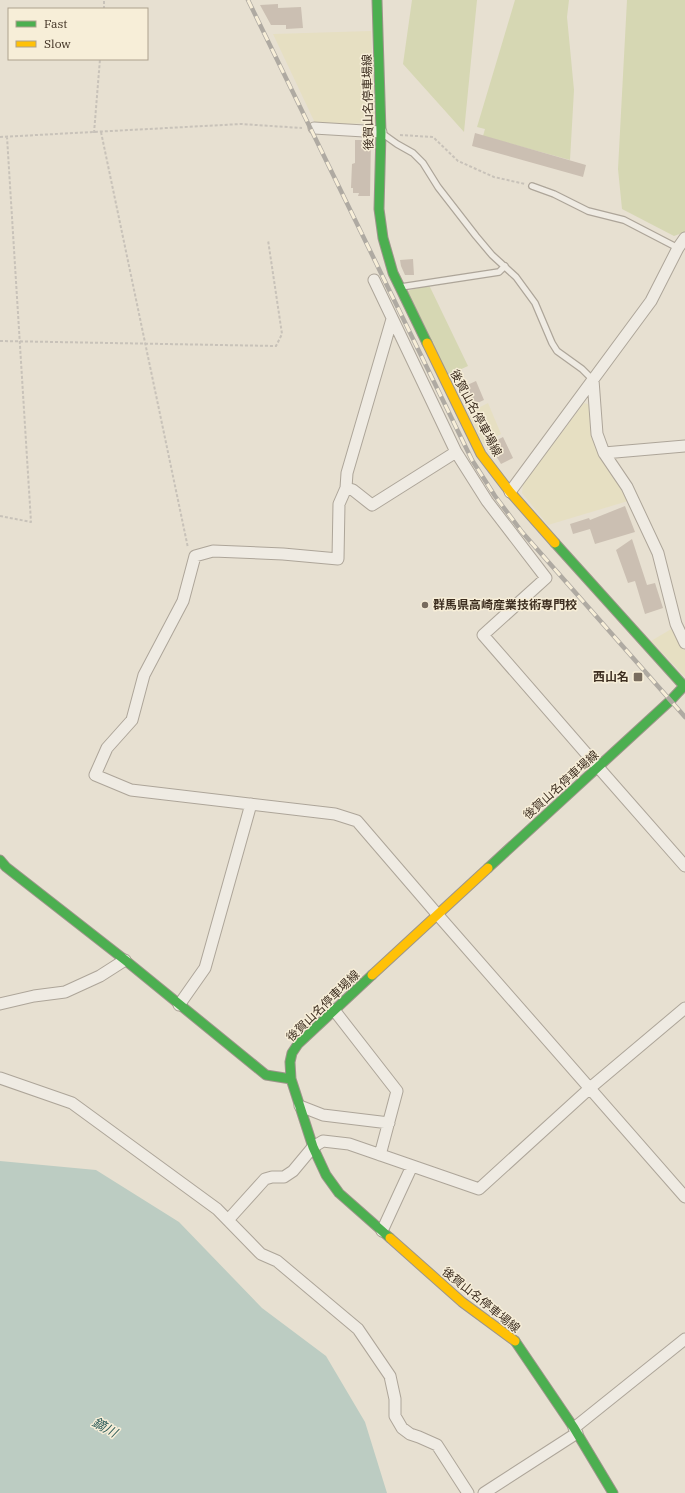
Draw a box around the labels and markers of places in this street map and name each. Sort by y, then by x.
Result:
place label: 群馬県高崎産業技術専門校 [433,597,577,612]
marker: 群馬県高崎産業技術専門校 [420,600,430,610]
place label: 西山名 [593,669,629,684]
marker: 西山名 [632,671,644,683]

